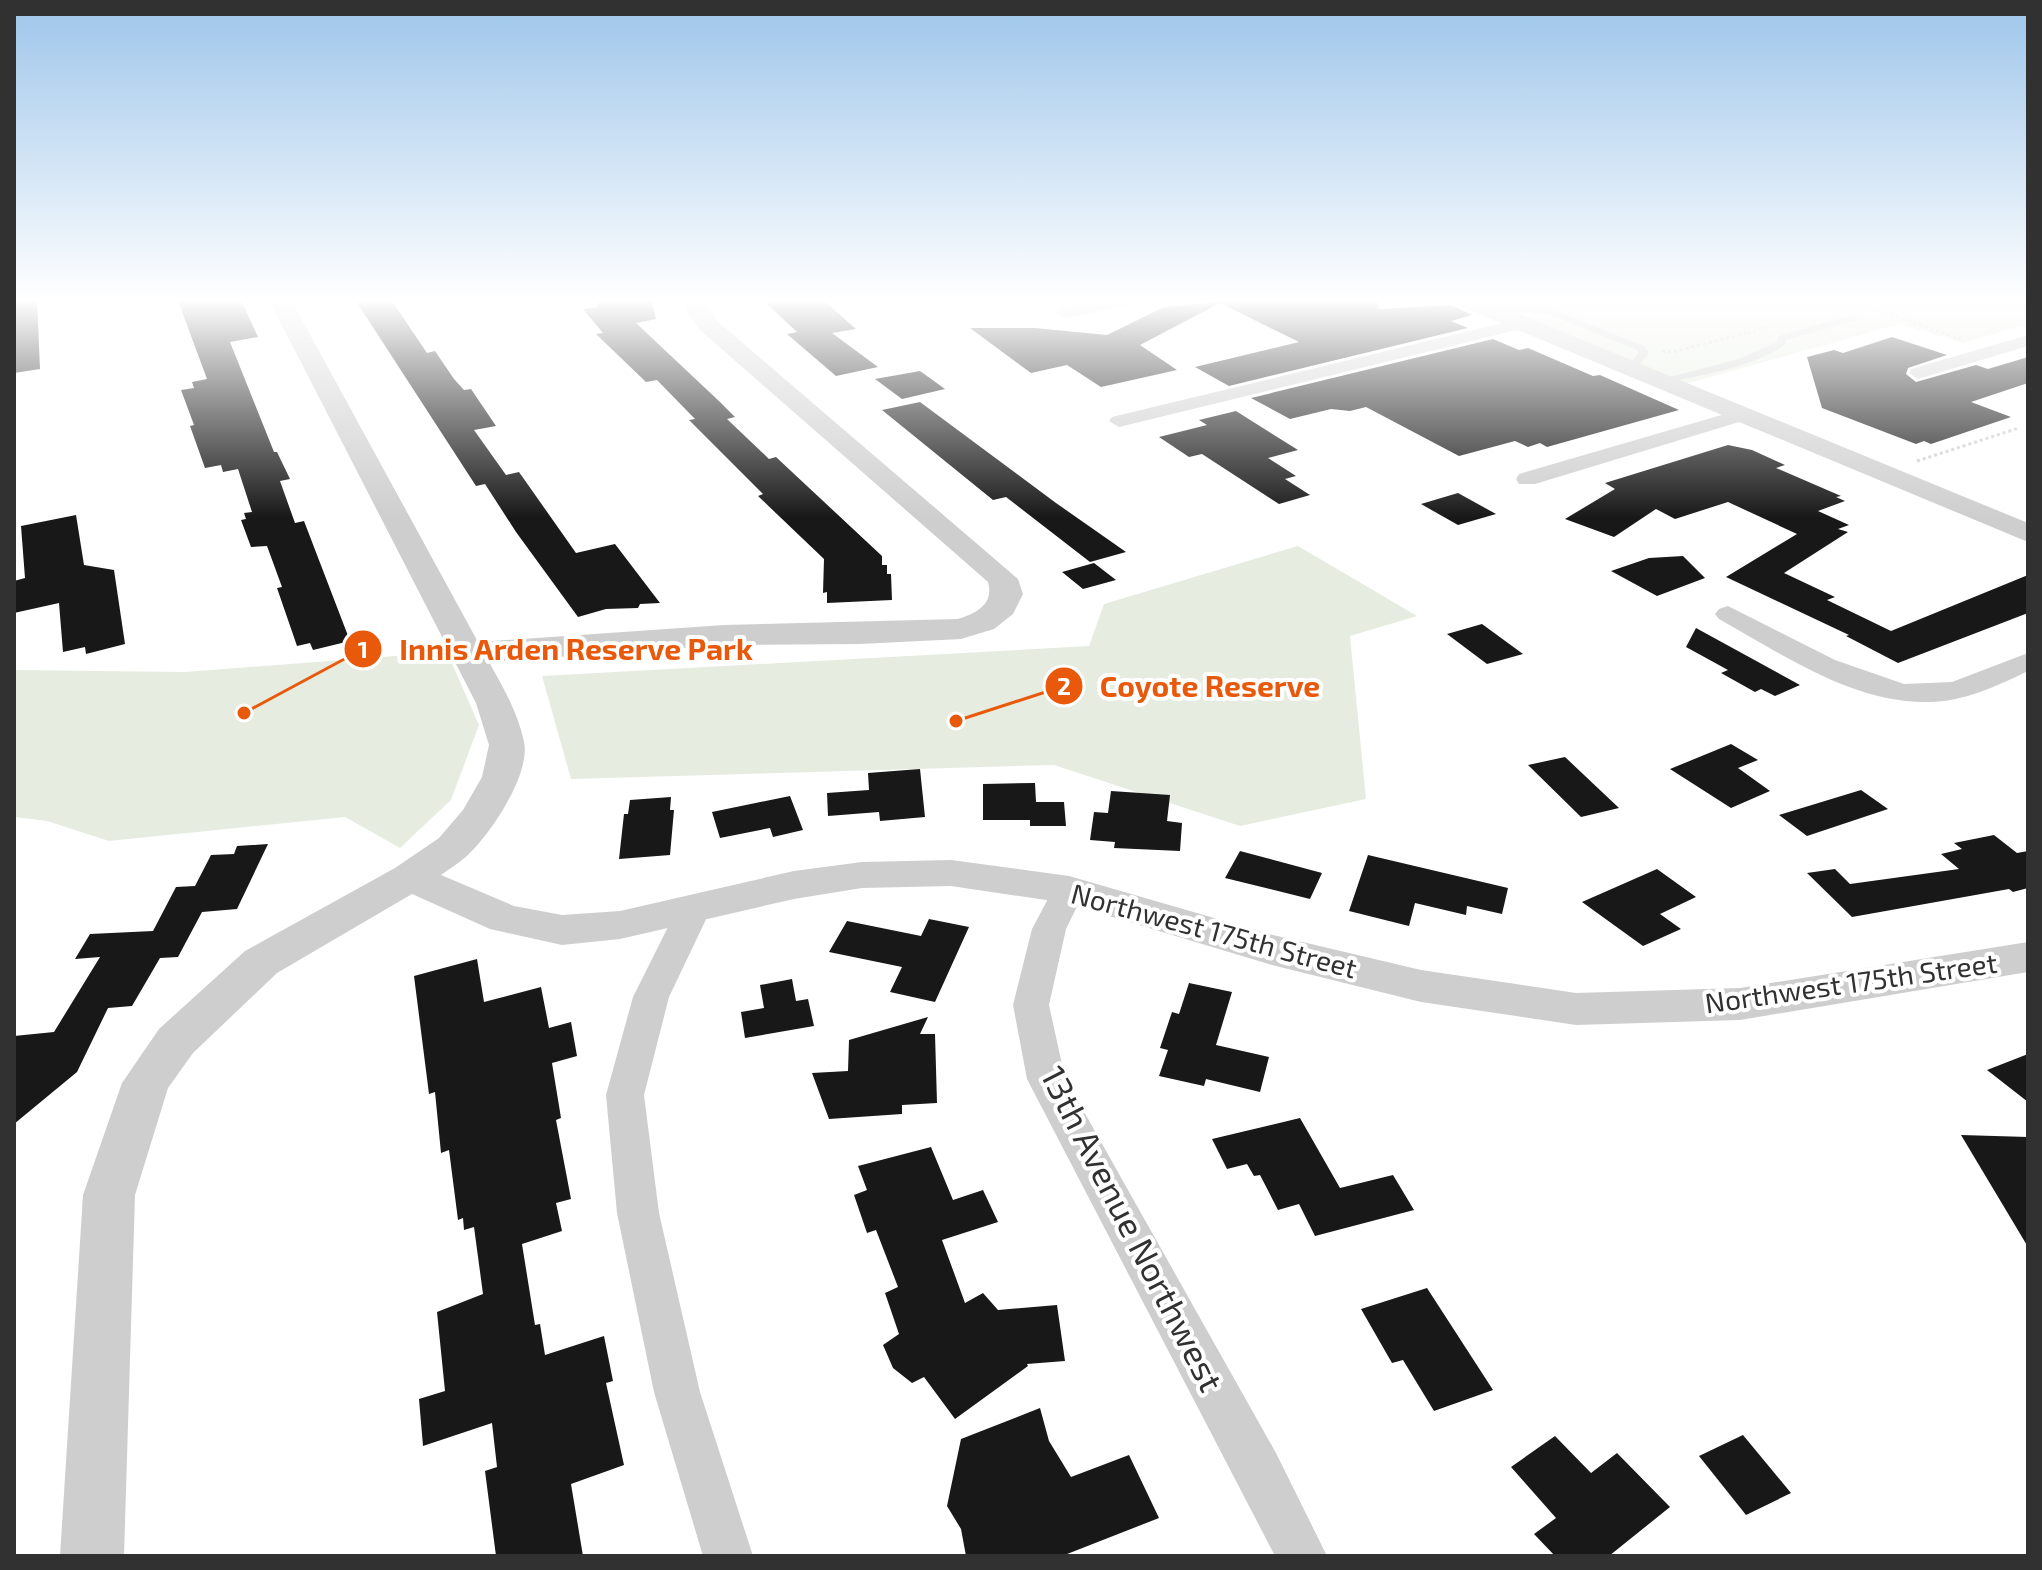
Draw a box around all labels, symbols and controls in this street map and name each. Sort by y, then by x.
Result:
callout: Innis Arden Reserve Park [343,622,769,676]
text: Innis Arden Reserve Park [399,630,753,666]
text: 1 [358,634,368,663]
callout: Coyote Reserve [1044,659,1336,713]
text: Coyote Reserve [1100,667,1320,704]
text: 2 [1057,671,1071,700]
street label: Northwest 175th Street [1068,876,1361,985]
street label: Northwest 175th Street [1703,945,1999,1019]
street label: 13th Avenue Northwest [1033,1059,1233,1398]

